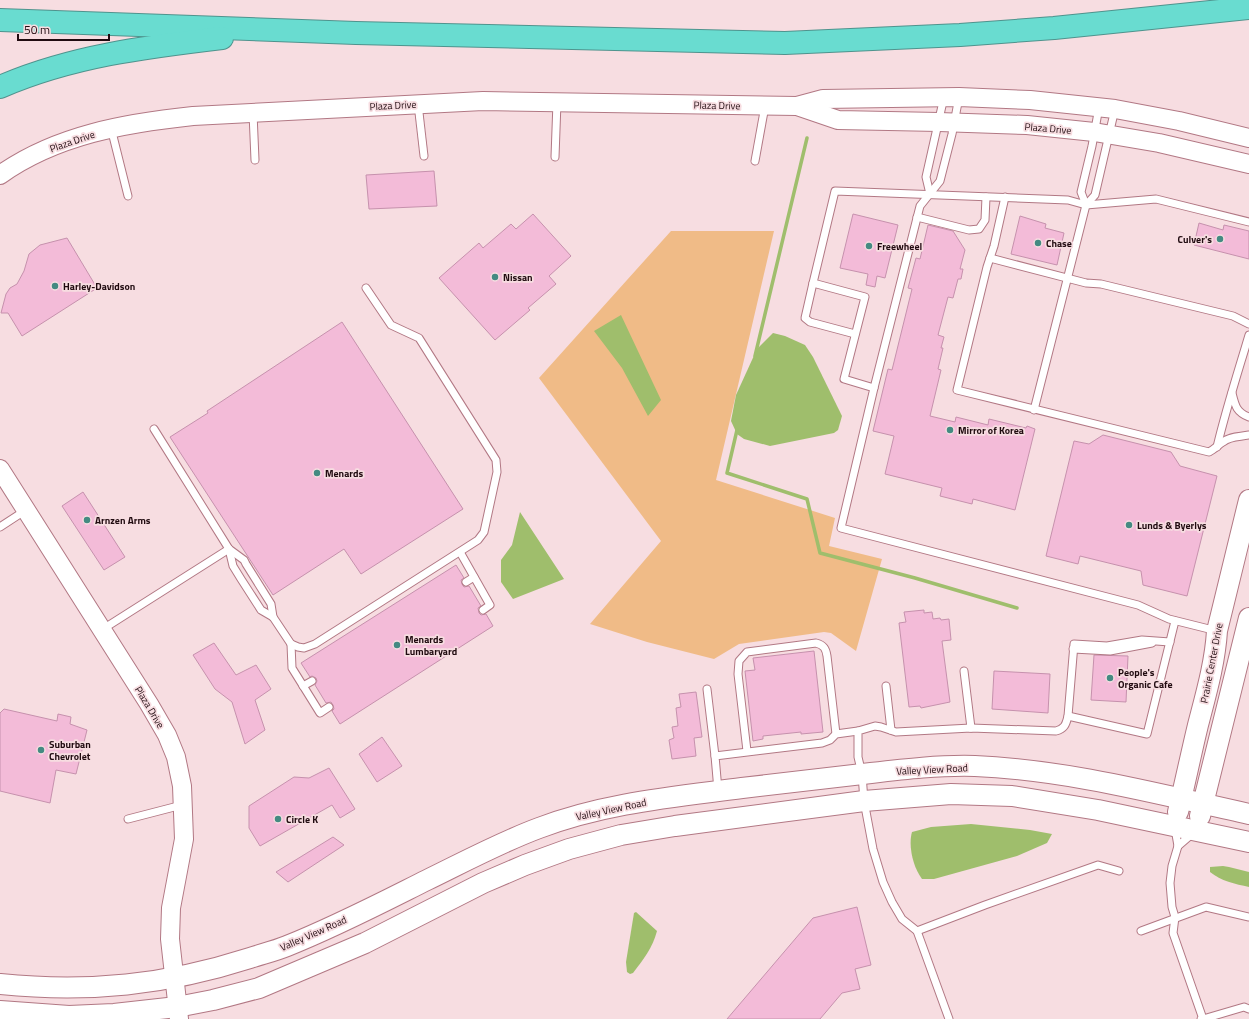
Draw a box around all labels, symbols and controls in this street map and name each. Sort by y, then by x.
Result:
scale bar [18,16,109,42]
text: 50 m [24,20,50,39]
street label: Plaza Drive [369,97,417,114]
street label: Plaza Drive [693,98,741,113]
street label: Plaza Drive [1024,119,1072,138]
street label: Plaza Drive [48,127,97,156]
place label: Culver's [1178,232,1212,247]
marker: Culver's [1215,234,1225,244]
place label: Chase [1046,236,1072,251]
marker: Chase [1033,238,1043,248]
place label: Freewheel [877,239,923,254]
marker: Freewheel [864,241,874,251]
place label: Nissan [503,270,533,285]
marker: Nissan [490,272,500,282]
place label: Harley-Davidson [63,279,135,294]
marker: Harley-Davidson [50,281,60,291]
place label: Mirror of Korea [958,423,1024,438]
marker: Mirror of Korea [945,425,955,435]
place label: Menards [325,466,363,481]
marker: Menards [312,468,322,478]
place label: Arnzen Arms [95,513,151,528]
marker: Arnzen Arms [82,515,92,525]
place label: Lunds & Byerlys [1137,518,1207,533]
marker: Lunds & Byerlys [1124,520,1134,530]
street label: Prairie Center Drive [1196,622,1227,704]
place label: Menards Lumbaryard [405,632,457,659]
marker: Menards Lumbaryard [392,640,402,650]
place label: People's Organic Cafe [1118,665,1173,692]
marker: People's Organic Cafe [1105,673,1115,683]
street label: Plaza Drive [131,683,168,731]
place label: Suburban Chevrolet [49,737,91,764]
marker: Suburban Chevrolet [36,745,46,755]
street label: Valley View Road [896,760,968,779]
street label: Valley View Road [574,795,648,824]
place label: Circle K [286,812,318,827]
marker: Circle K [273,814,283,824]
street label: Valley View Road [277,912,349,955]

